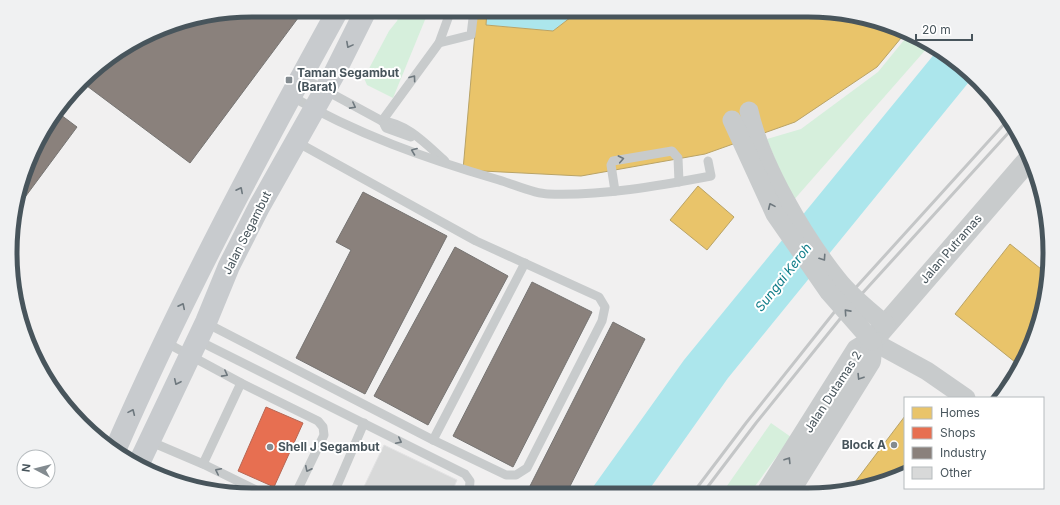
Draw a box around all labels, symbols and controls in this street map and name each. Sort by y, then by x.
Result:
scale bar [916,16,972,42]
text: 20 m [922,22,951,37]
one-way arrow [346,41,353,48]
place label: Taman Segambut (Barat) [297,65,400,94]
marker: Taman Segambut (Barat) [284,75,294,85]
one-way arrow [408,76,415,83]
one-way arrow [349,101,356,108]
one-way arrow [411,148,418,156]
one-way arrow [618,155,624,164]
one-way arrow [235,187,243,194]
street label: Jalan Segambut [219,189,274,277]
one-way arrow [768,203,776,210]
street label: Jalan Putramas [916,211,985,287]
water label: Sungai Keroh [751,239,815,314]
one-way arrow [818,254,826,261]
one-way arrow [177,303,185,311]
one-way arrow [844,309,851,317]
street label: Jalan Dutamas 2 [801,348,865,435]
one-way arrow [220,369,228,376]
one-way arrow [857,373,865,380]
one-way arrow [174,378,182,386]
legend [904,397,1044,489]
text: Homes [940,405,980,420]
one-way arrow [127,408,135,416]
text: Shops [940,425,976,440]
one-way arrow [395,436,402,443]
place label: Block A [842,437,886,452]
place label: Shell J Segambut [278,439,380,454]
marker: Block A [889,440,899,450]
marker: Shell J Segambut [265,442,275,452]
text: Industry [940,445,987,460]
north arrow [16,449,56,489]
one-way arrow [783,457,791,464]
text: N [19,463,34,473]
one-way arrow [305,464,313,472]
text: Other [940,465,972,480]
one-way arrow [215,469,223,476]

